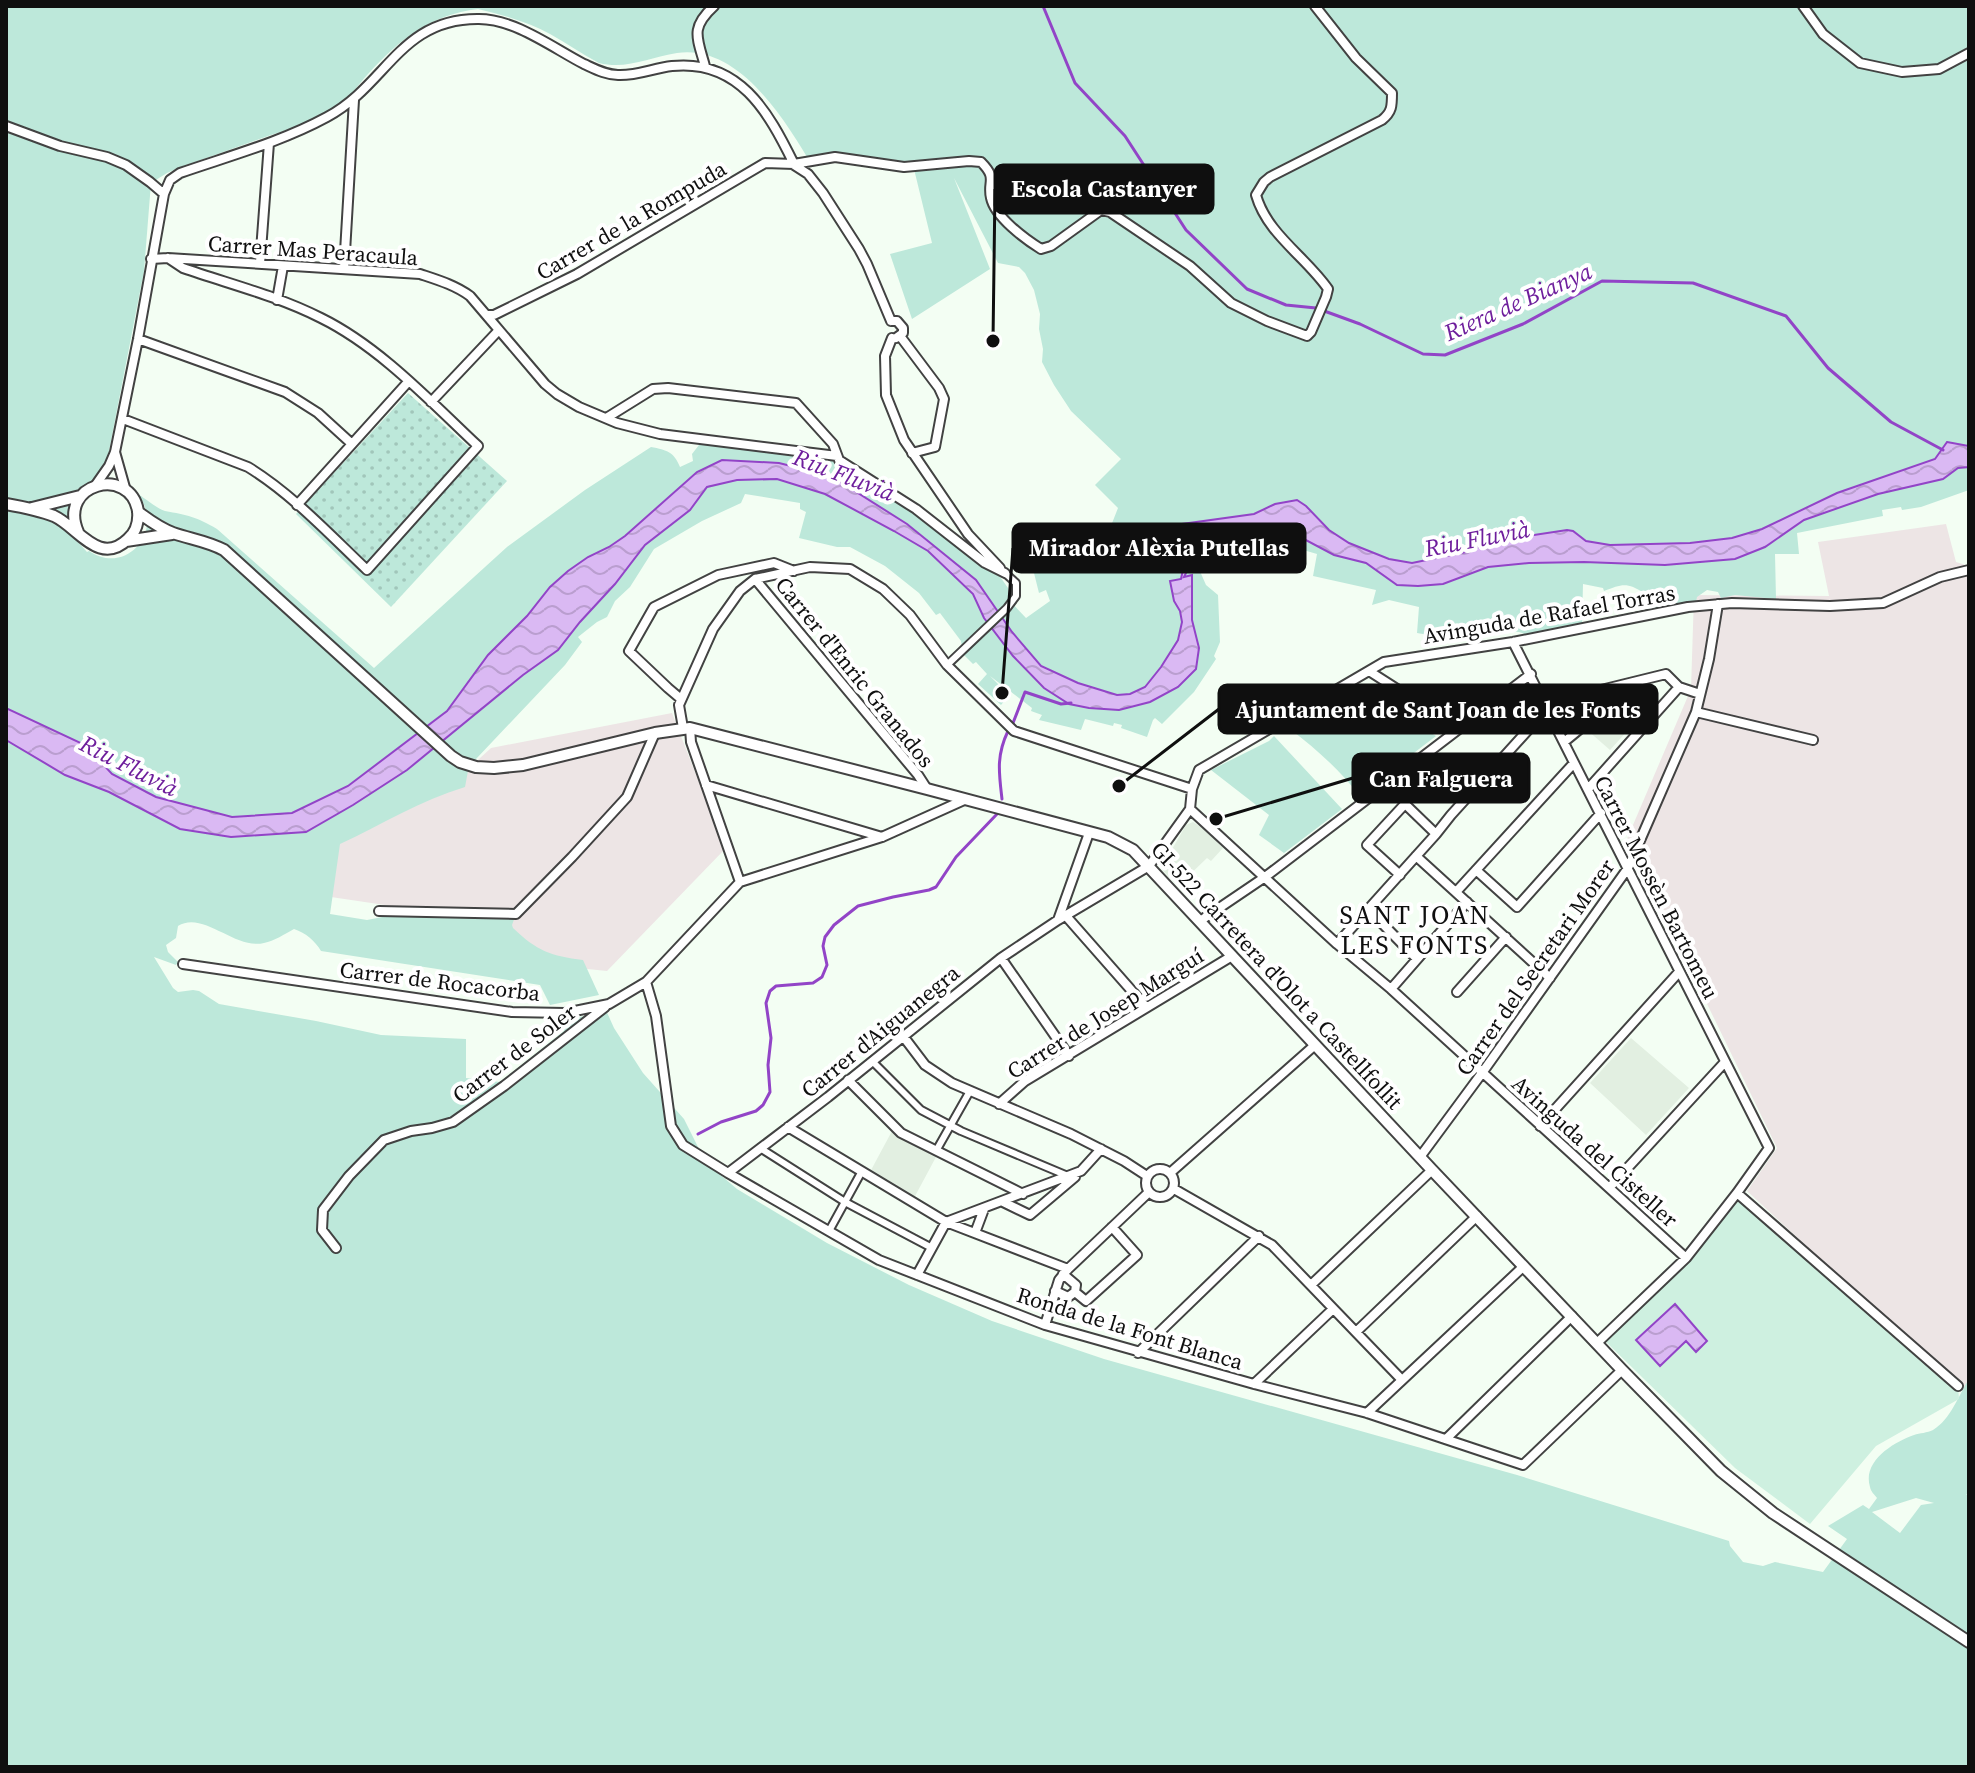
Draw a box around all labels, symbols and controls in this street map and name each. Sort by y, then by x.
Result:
street label: Carrer de la Rompuda [530,153,732,287]
callout: Escola Castanyer [995,165,1213,213]
text: Escola Castanyer [1011,172,1198,205]
street label: Carrer Mas Peracaula [207,228,420,272]
water label: Riera de Bianya [1438,254,1597,349]
water label: Riu Fluvià [788,440,900,509]
water label: Riu Fluvià [1421,512,1533,565]
callout: Mirador Alèxia Putellas [1013,524,1305,572]
text: Mirador Alèxia Putellas [1029,531,1289,564]
street label: Carrer d'Enric Granados [769,570,941,774]
street label: Avinguda de Rafael Torras [1421,577,1677,651]
callout: Ajuntament de Sant Joan de les Fonts [1219,685,1657,733]
text: Ajuntament de Sant Joan de les Fonts [1235,693,1641,726]
water label: Riu Fluvià [73,726,184,805]
callout: Can Falguera [1353,754,1529,802]
text: Can Falguera [1369,762,1513,795]
street label: Carrer Mossèn Bartomeu [1588,770,1727,1004]
street label: GI-522 Carretera d'Olot a Castellfollit [1145,834,1410,1116]
street label: Carrer del Secretari Morer [1449,852,1622,1081]
district label: SANT JOAN LES FONTS [1339,897,1491,963]
street label: Carrer de Josep Marguí [1001,940,1209,1086]
street label: Carrer de Rocacorba [338,954,543,1008]
street label: Carrer d'Aiguanegra [794,957,966,1104]
street label: Carrer de Soler [446,996,583,1110]
street label: Avinguda del Cisteller [1506,1068,1685,1234]
street label: Ronda de la Font Blanca [1013,1279,1248,1377]

